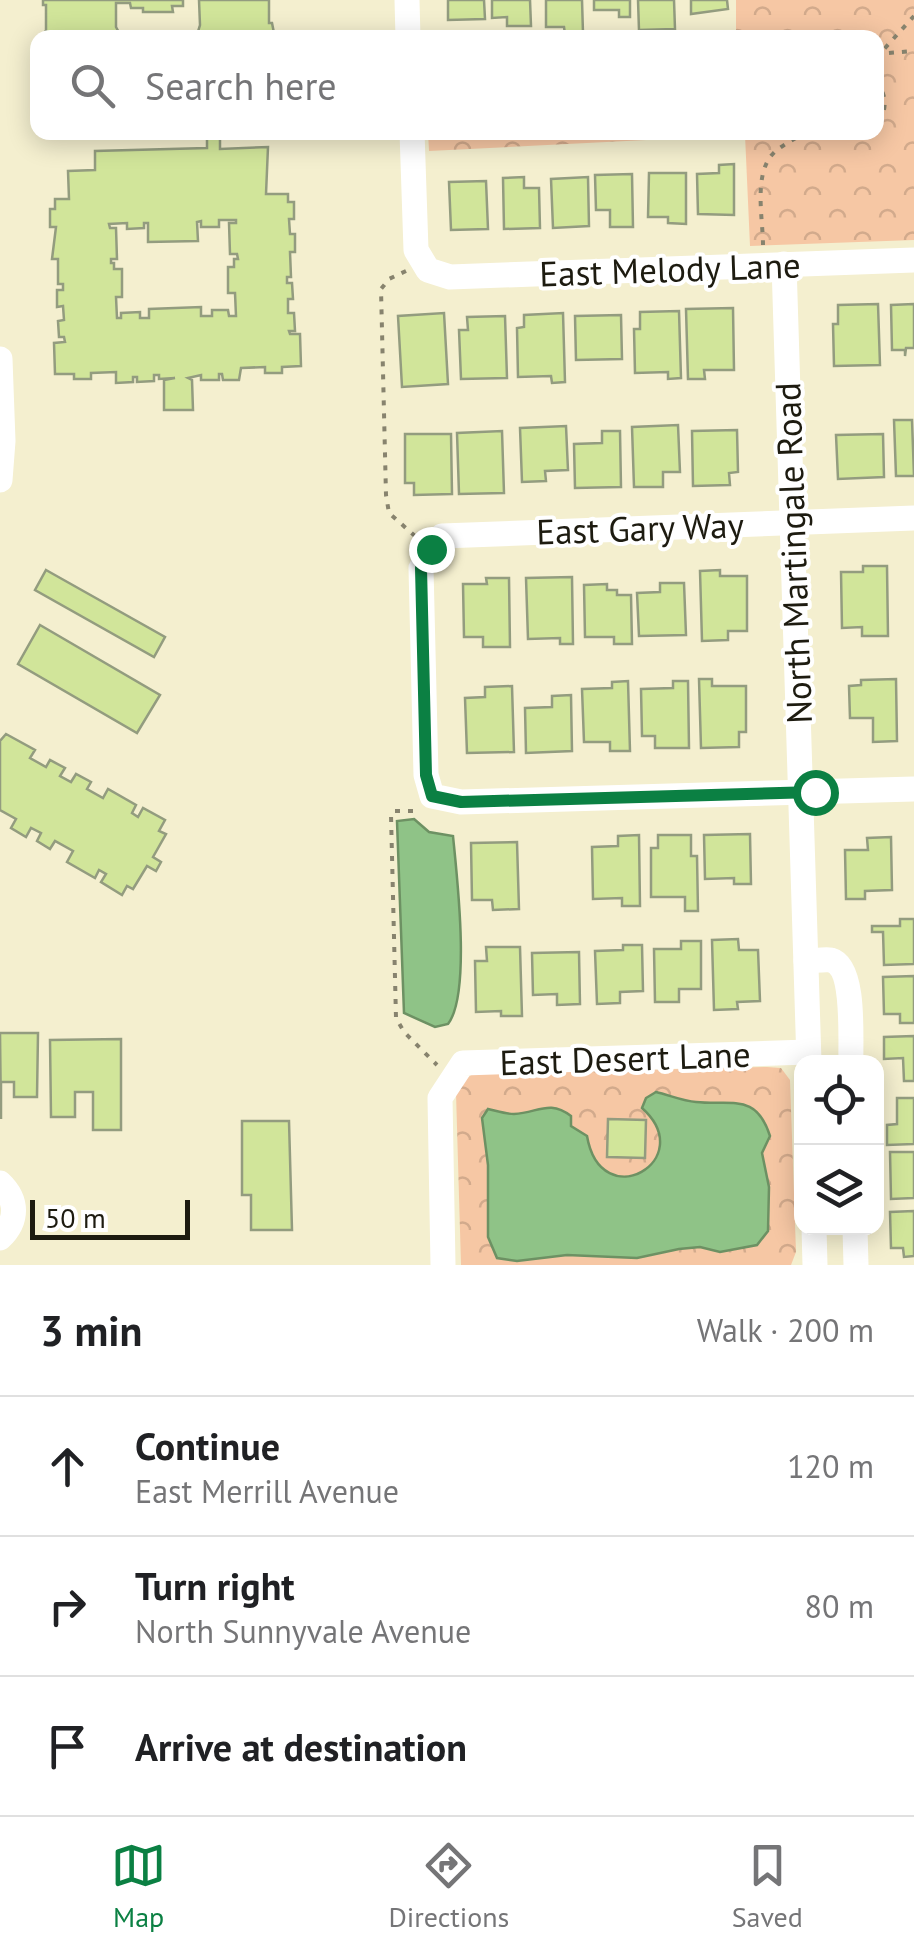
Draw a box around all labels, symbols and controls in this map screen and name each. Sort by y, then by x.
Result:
search box [30,30,884,140]
icon: search [65,58,120,113]
text: Search here [145,61,337,110]
street label: East Melody Lane [539,241,801,297]
street label: North Martingale Road [764,381,822,725]
street label: East Gary Way [535,501,745,555]
route end [409,527,455,573]
route start [793,770,839,816]
street label: East Desert Lane [499,1031,751,1085]
map controls [794,1055,884,1235]
button: locate [794,1055,884,1145]
button: layers [794,1145,884,1235]
scale bar [30,1195,190,1240]
text: 50 m [45,1199,106,1236]
text: 3 min [40,1303,142,1358]
text: Walk · 200 m [697,1309,874,1351]
text: Continue [135,1421,280,1470]
icon: ahead [40,1439,95,1494]
text: 120 m [787,1445,874,1487]
text: East Merrill Avenue [135,1470,399,1512]
text: Turn right [135,1561,295,1610]
icon: right [40,1579,95,1634]
text: 80 m [805,1585,874,1627]
text: North Sunnyvale Avenue [135,1610,471,1652]
icon: arrive [40,1719,95,1774]
text: Arrive at destination [135,1722,467,1771]
tab: Map [111,1838,166,1935]
tab: Directions [388,1838,509,1935]
tab: Saved [732,1838,803,1935]

